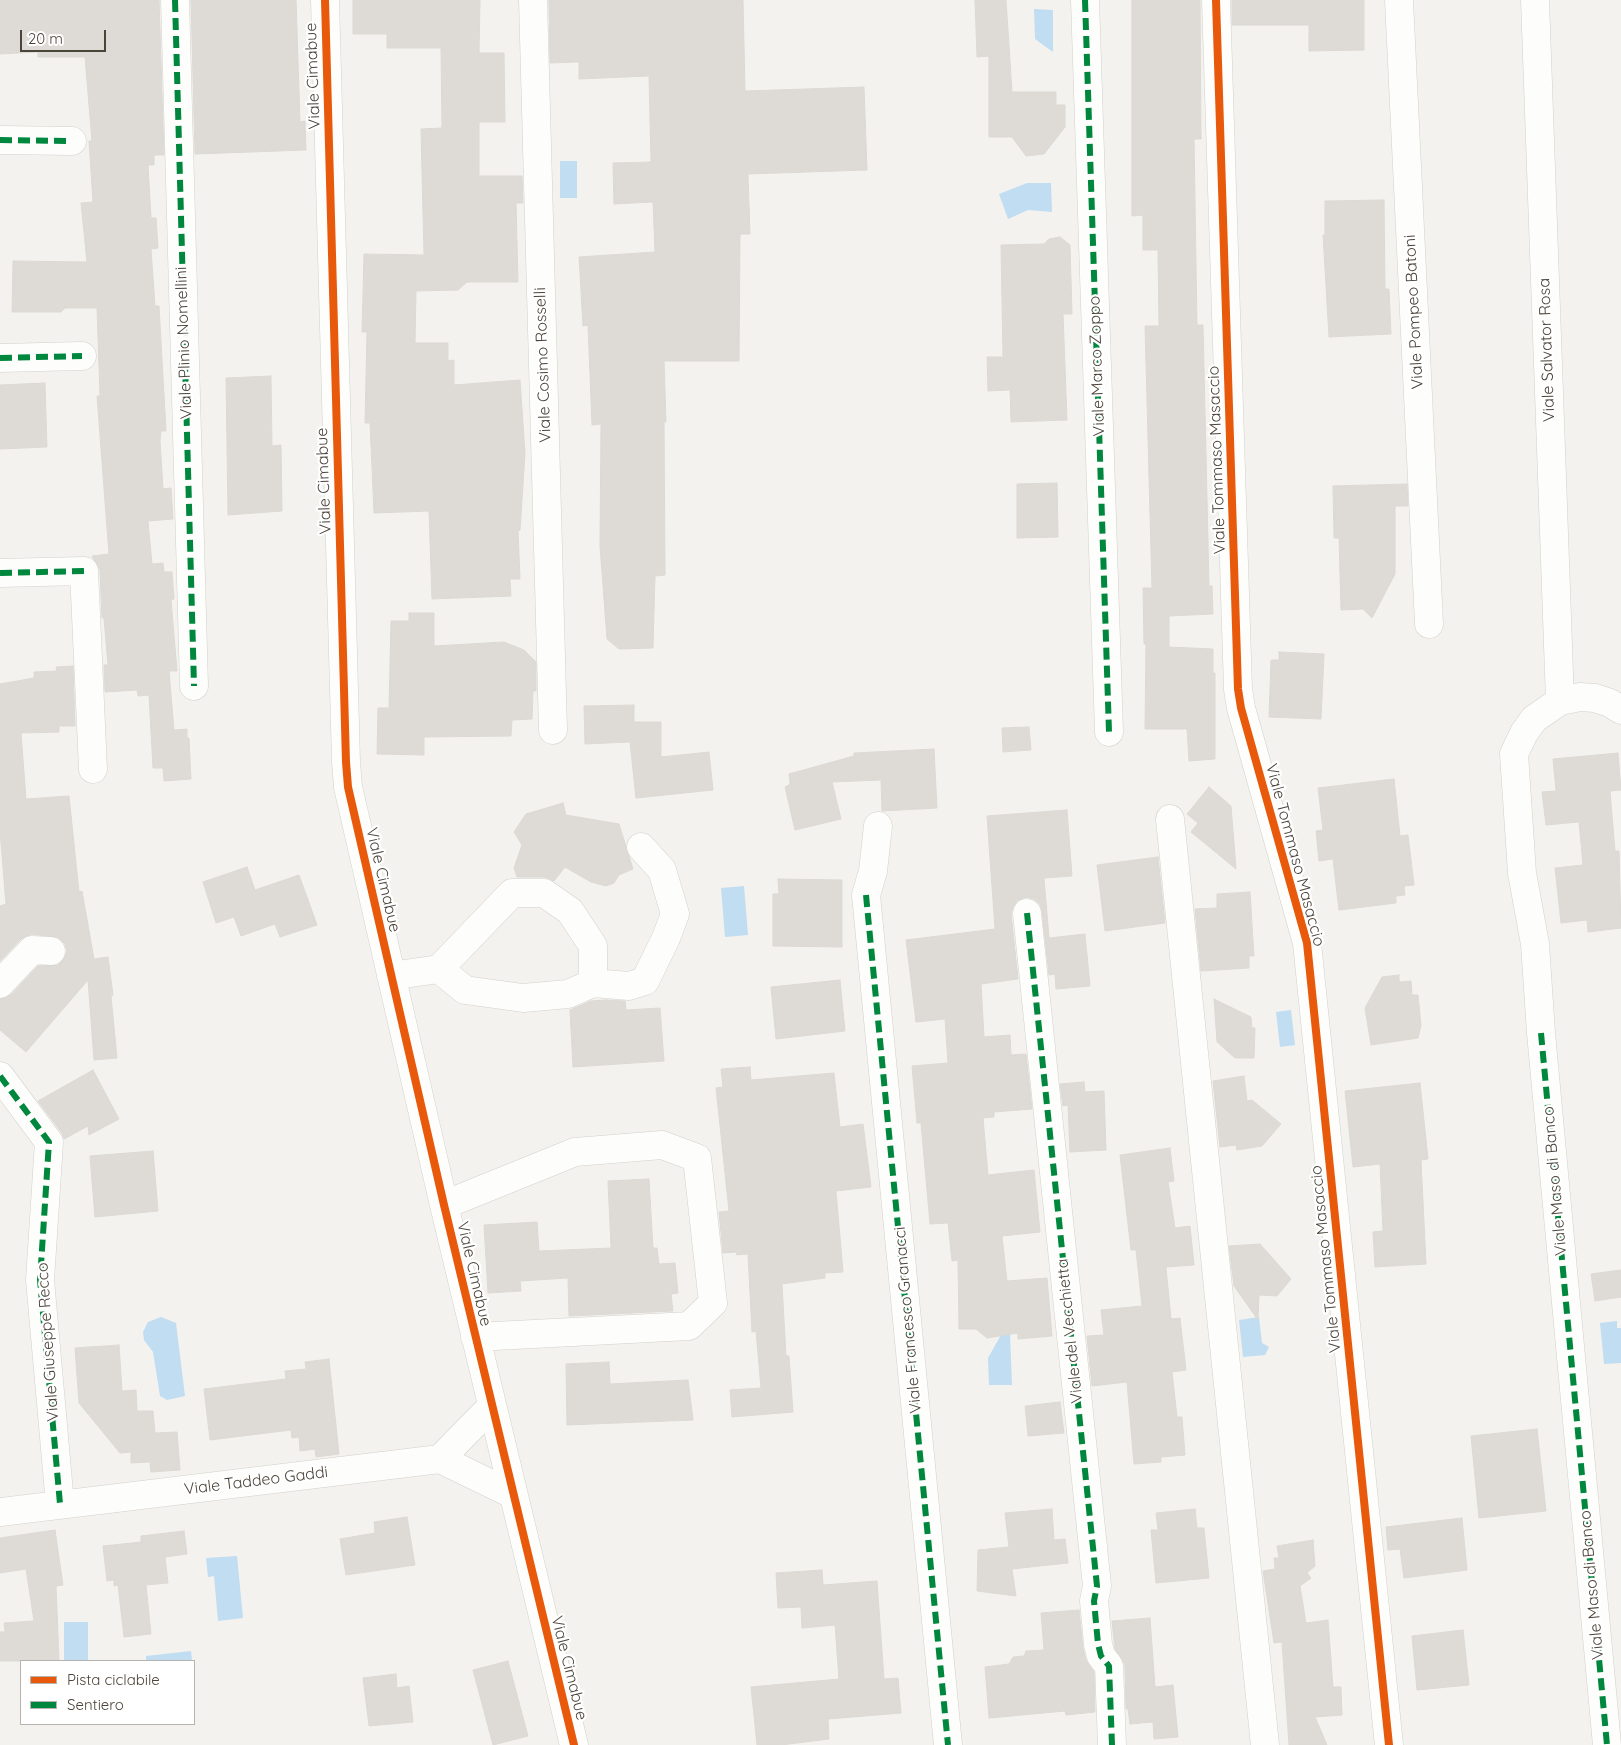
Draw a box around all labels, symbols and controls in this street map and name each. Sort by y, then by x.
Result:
scale bar [22,20,109,52]
street label: Viale Cimabue [302,22,324,130]
text: 20 m [28,29,63,48]
street label: Viale Pompeo Batoni [1400,234,1428,390]
street label: Viale Plinio Nomellini [172,266,196,420]
street label: Viale Salvator Rosa [1535,278,1559,422]
street label: Viale Cosimo Rosselli [531,287,555,443]
street label: Viale Marco Zoppo [1085,295,1109,437]
street label: Viale Tommaso Masaccio [1204,366,1230,554]
street label: Viale Cimabue [313,427,335,535]
street label: Viale Tommaso Masaccio [1261,762,1329,948]
street label: Viale Cimabue [362,826,404,934]
street label: Viale Maso di Banco [1539,1105,1571,1257]
street label: Viale Tommaso Masaccio [1307,1164,1345,1354]
street label: Viale Cimabue [453,1220,495,1328]
street label: Viale Francesco Granacci [890,1226,926,1414]
street label: Viale del Vecchietta [1053,1258,1087,1404]
street label: Viale Giuseppe Recco [33,1262,63,1422]
street label: Viale Taddeo Gaddi [183,1463,329,1499]
street label: Viale Maso di Banco [1576,1509,1608,1661]
street label: Viale Cimabue [547,1614,591,1722]
legend [20,1660,195,1725]
text: Pista ciclabile [67,1670,160,1689]
text: Sentiero [67,1695,124,1714]

